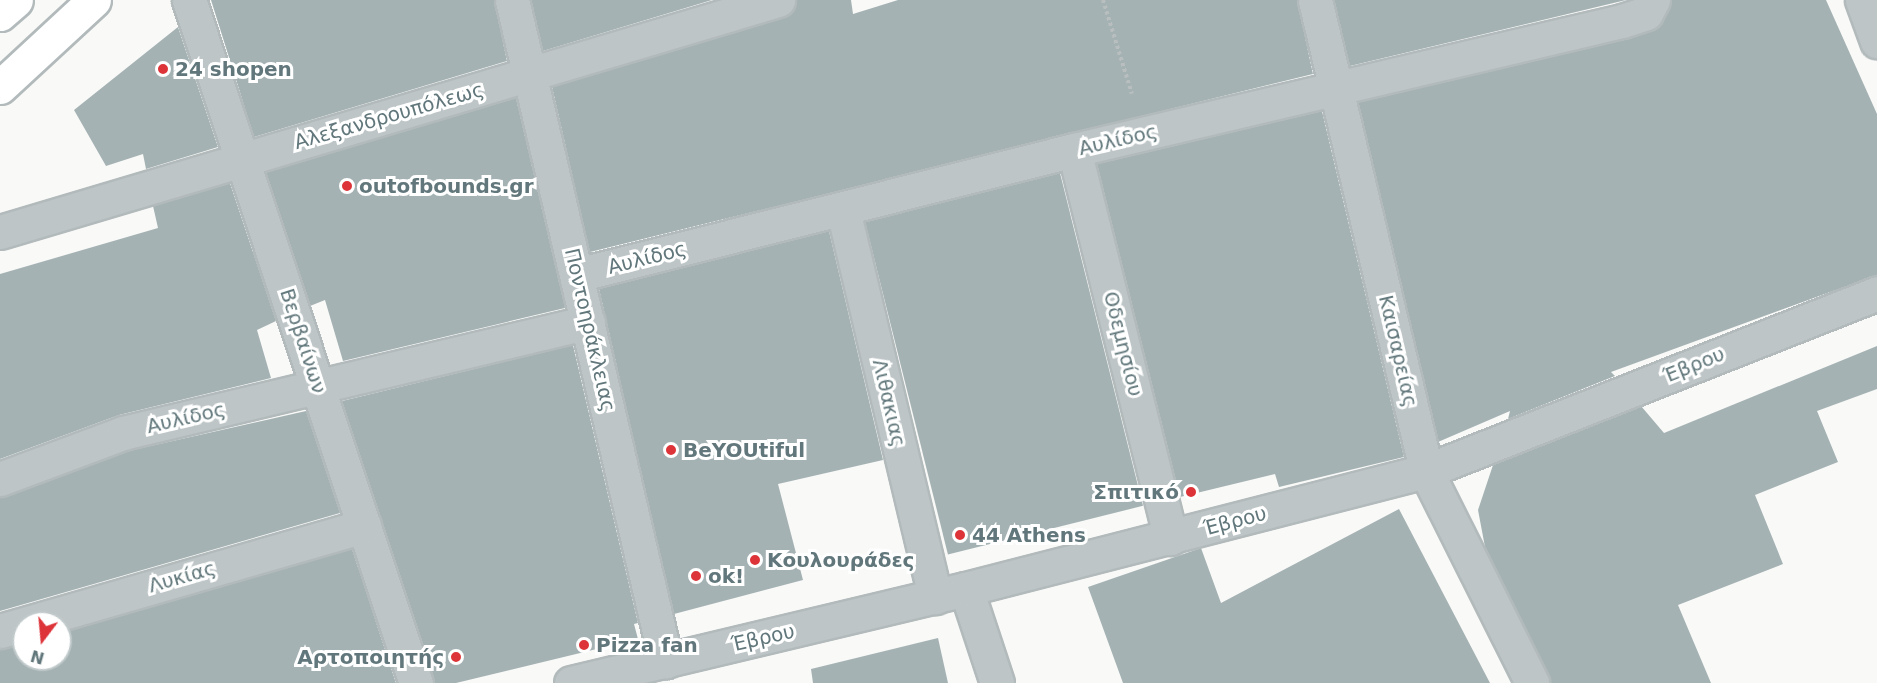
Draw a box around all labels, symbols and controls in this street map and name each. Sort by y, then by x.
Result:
place label: 24 shopen [175,57,292,81]
marker: 24 shopen [156,62,170,76]
street label: Αλεξανδρουπόλεως [291,77,487,155]
street label: Αυλίδος [1076,119,1160,161]
place label: outofbounds.gr [359,174,534,198]
marker: outofbounds.gr [340,179,354,193]
street label: Αυλίδος [605,237,689,279]
street label: Ποντοηράκλειας [559,246,621,414]
street label: Βερβαίνων [275,285,331,397]
street label: Οδεμησίου [1098,289,1148,399]
street label: Καισαρείας [1373,293,1423,409]
street label: Έβρου [1660,342,1728,388]
street label: Λιθακιας [867,357,911,449]
street label: Αυλίδος [144,397,228,439]
place label: BeYOUtiful [683,438,805,462]
marker: BeYOUtiful [664,443,678,457]
place label: Σπιτικό [1093,480,1179,504]
marker: Σπιτικό [1184,485,1198,499]
street label: Έβρου [1201,501,1269,541]
place label: 44 Athens [972,523,1086,547]
marker: 44 Athens [953,528,967,542]
place label: Κουλουράδες [767,548,914,572]
marker: Κουλουράδες [748,553,762,567]
street label: Λυκίας [146,556,218,598]
place label: ok! [708,564,744,588]
marker: ok! [689,569,703,583]
north arrow [12,611,72,671]
street label: Έβρου [729,619,797,657]
place label: Pizza fan [596,633,698,657]
marker: Pizza fan [577,638,591,652]
place label: Αρτοποιητής [297,645,444,669]
text: N [28,646,47,668]
marker: Αρτοποιητής [449,650,463,664]

